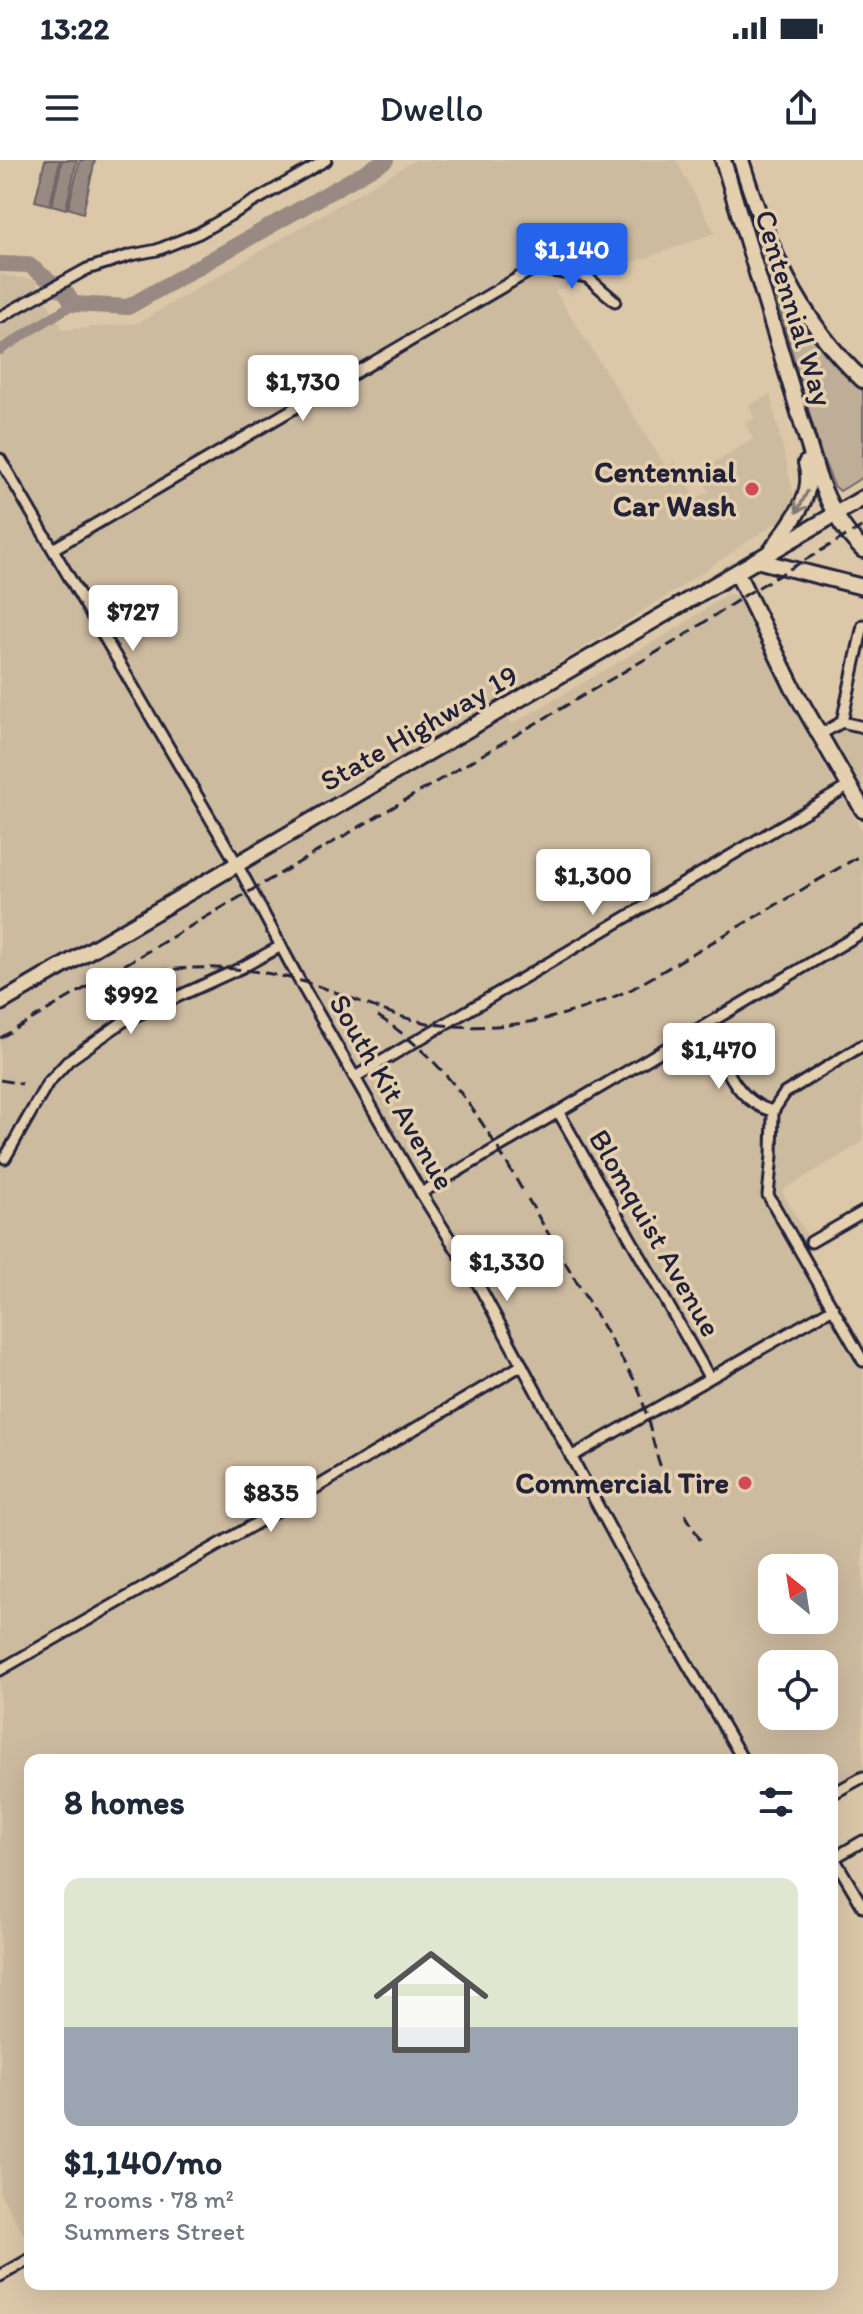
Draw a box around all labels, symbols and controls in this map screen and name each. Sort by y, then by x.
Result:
text: 13:22 [40,10,109,47]
icon: menu [40,86,84,130]
icon: share [779,86,823,130]
text: Dwello [379,87,484,130]
street label: Centennial Way [747,205,842,410]
pin: $1,140 [507,223,637,291]
text: $1,140 [534,233,610,265]
pin: $1,730 [238,355,368,423]
text: $1,730 [266,365,340,397]
place label: Centennial Car Wash [594,453,737,524]
marker: Centennial Car Wash [743,480,761,498]
one-way arrow [794,490,809,513]
pin: $727 [86,585,180,653]
text: $727 [107,595,159,627]
street label: State Highway 19 [313,656,524,799]
pin: $1,300 [528,849,658,917]
text: $1,300 [554,859,632,891]
pin: $992 [84,968,178,1036]
text: $992 [104,978,158,1010]
street label: South Kit Avenue [321,987,464,1196]
pin: $1,470 [654,1023,784,1091]
text: $1,470 [681,1033,757,1065]
street label: Blomquist Avenue [581,1123,730,1343]
pin: $1,330 [442,1235,572,1303]
text: $1,330 [469,1245,545,1277]
place label: Commercial Tire [515,1464,729,1501]
pin: $835 [224,1466,318,1534]
marker: Commercial Tire [736,1474,754,1492]
text: $835 [243,1476,299,1508]
north arrow [758,1554,838,1634]
map controls [758,1554,838,1730]
button: locate [758,1650,838,1730]
icon: filters [754,1780,798,1824]
text: 8 homes [64,1782,185,1823]
icon: home [359,1930,503,2074]
text: $1,140/mo [64,2142,222,2183]
text: 2 rooms · 78 m² [64,2183,234,2215]
text: Summers Street [64,2215,245,2247]

